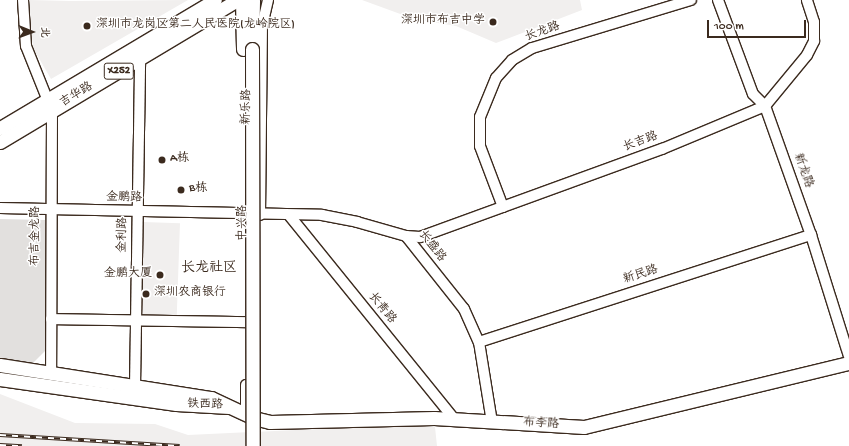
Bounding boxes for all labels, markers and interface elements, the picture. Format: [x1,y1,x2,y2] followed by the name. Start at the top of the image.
[12,12,52,52] north arrow
[709,12,808,38] scale bar
[401,15,485,29] place label: 深圳市布吉中学
[488,17,498,27] marker: 深圳市布吉中学
[96,19,295,33] place label: 深圳市龙岗区第二人民医院(龙岭院区)
[81,20,93,32] marker: 深圳市龙岗区第二人民医院(龙岭院区)
[524,20,562,46] street label: 长龙路
[714,20,744,34] text: 100 m
[38,27,50,38] text: 北
[103,62,135,80] road number: X252
[58,81,96,111] street label: 吉华路
[240,89,256,125] street label: 新乐路
[622,130,660,156] street label: 长吉路
[789,152,815,190] street label: 新龙路
[170,153,189,167] place label: A栋
[157,155,167,165] marker: A栋
[189,183,207,197] place label: B栋
[176,185,186,195] marker: B栋
[106,191,142,207] street label: 金鹏路
[237,205,251,241] street label: 中兴路
[30,206,44,266] street label: 布吉金龙路
[116,217,132,253] street label: 金利路
[414,228,448,266] street label: 长盛路
[181,261,237,277] district label: 长龙社区
[622,264,660,288] street label: 新民路
[104,268,152,282] place label: 金鹏大厦
[155,270,165,280] marker: 金鹏大厦
[154,287,226,301] place label: 深圳农商银行
[141,289,151,299] marker: 深圳农商银行
[364,290,398,328] street label: 长青路
[187,398,223,414] street label: 铁西路
[523,417,559,433] street label: 布李路

